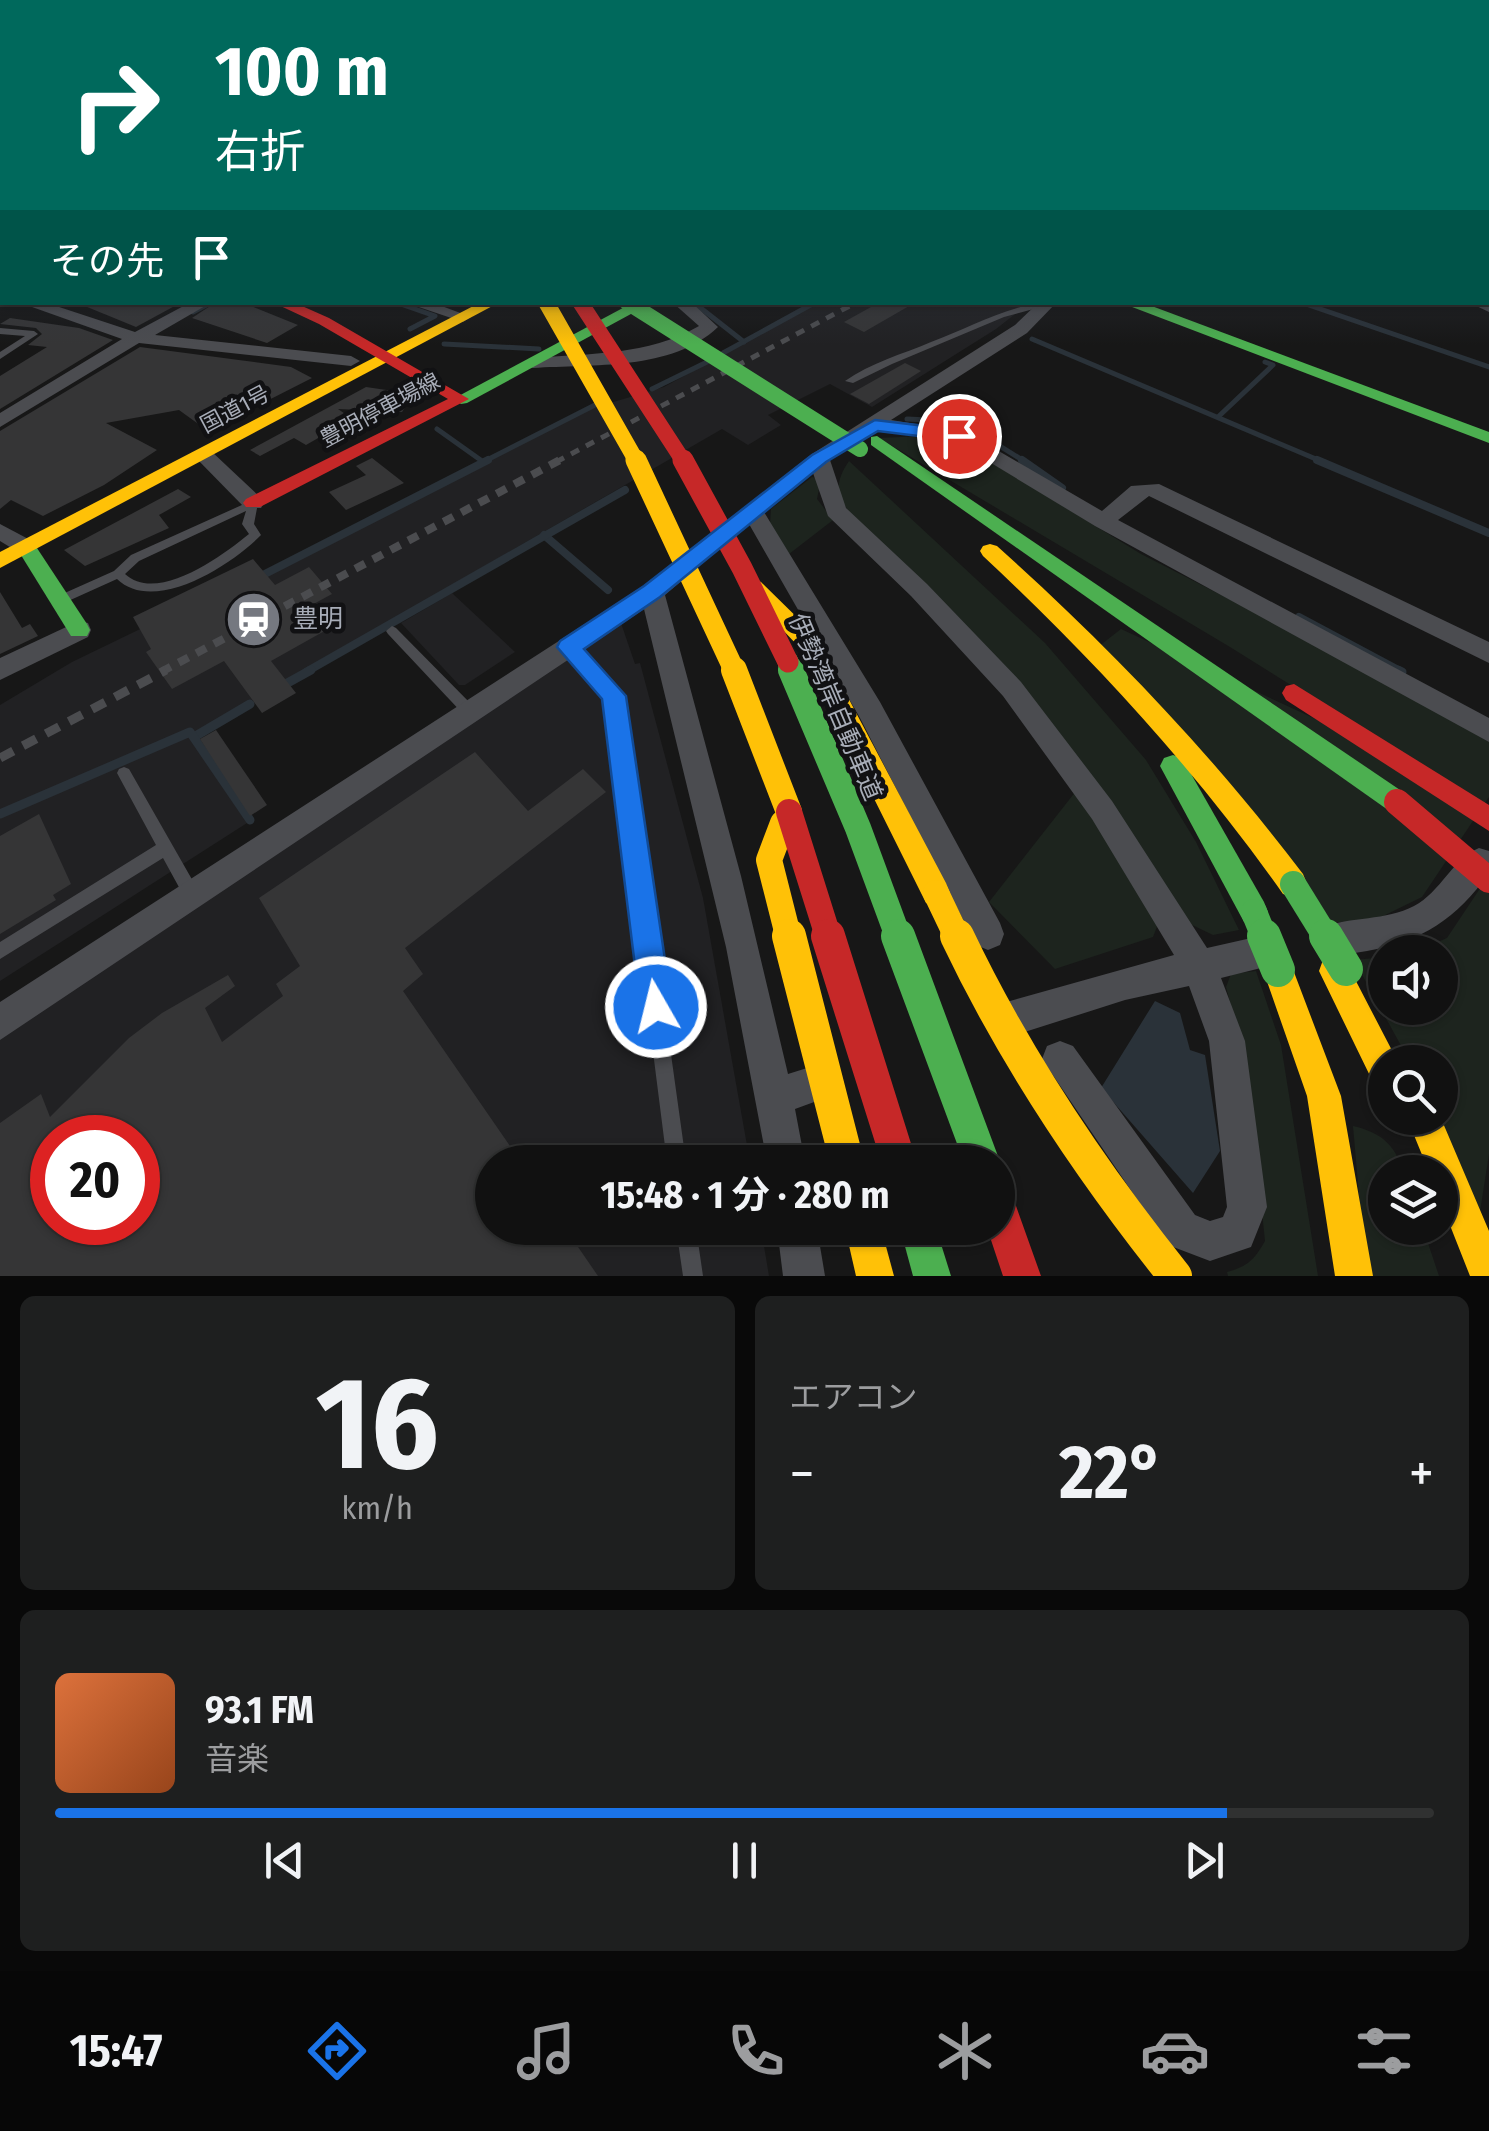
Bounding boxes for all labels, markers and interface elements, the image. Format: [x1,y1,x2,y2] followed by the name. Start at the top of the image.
[215,30,389,114] text: 100 m
[50,40,180,170] icon: right
[215,125,305,179] text: 右折
[184,230,239,285] icon: arrive
[50,238,164,284] text: その先
[315,367,445,453] street label: 豊明停車場線
[196,380,274,438] street label: 国道1号
[917,394,1002,479] pin
[932,409,987,464] icon: arrive
[224,589,284,649] station icon: 豊明
[293,604,343,634] place label: 豊明
[782,609,888,805] street label: 伊勢湾岸自動車道
[1368,935,1458,1245] map controls
[1368,935,1458,1025] button: sound
[604,955,708,1059] position arrow
[1368,1045,1458,1135] button: search
[30,1115,160,1245] speed limit sign: 20
[1368,1155,1458,1245] button: layers
[600,1172,890,1218] text: 15:48 · 1 分 · 280 m
[316,1346,439,1502] text: 16
[790,1378,918,1416] text: エアコン
[1059,1428,1164,1518] text: 22°
[790,1441,814,1507] text: −
[1409,1441,1434,1507] text: +
[342,1489,413,1527] text: km/h
[205,1687,314,1733] text: 93.1 FM
[205,1740,269,1778] text: 音楽
[257,1833,312,1888] icon: previous
[717,1833,772,1888] icon: pause
[1177,1833,1232,1888] icon: next
[302,2016,372,2086] icon: directions
[511,2016,581,2086] icon: music
[721,2016,791,2086] icon: phone
[930,2016,1000,2086] icon: climate
[1140,2016,1210,2086] icon: car
[1349,2016,1419,2086] icon: filters
[70,2024,162,2078] text: 15:47

